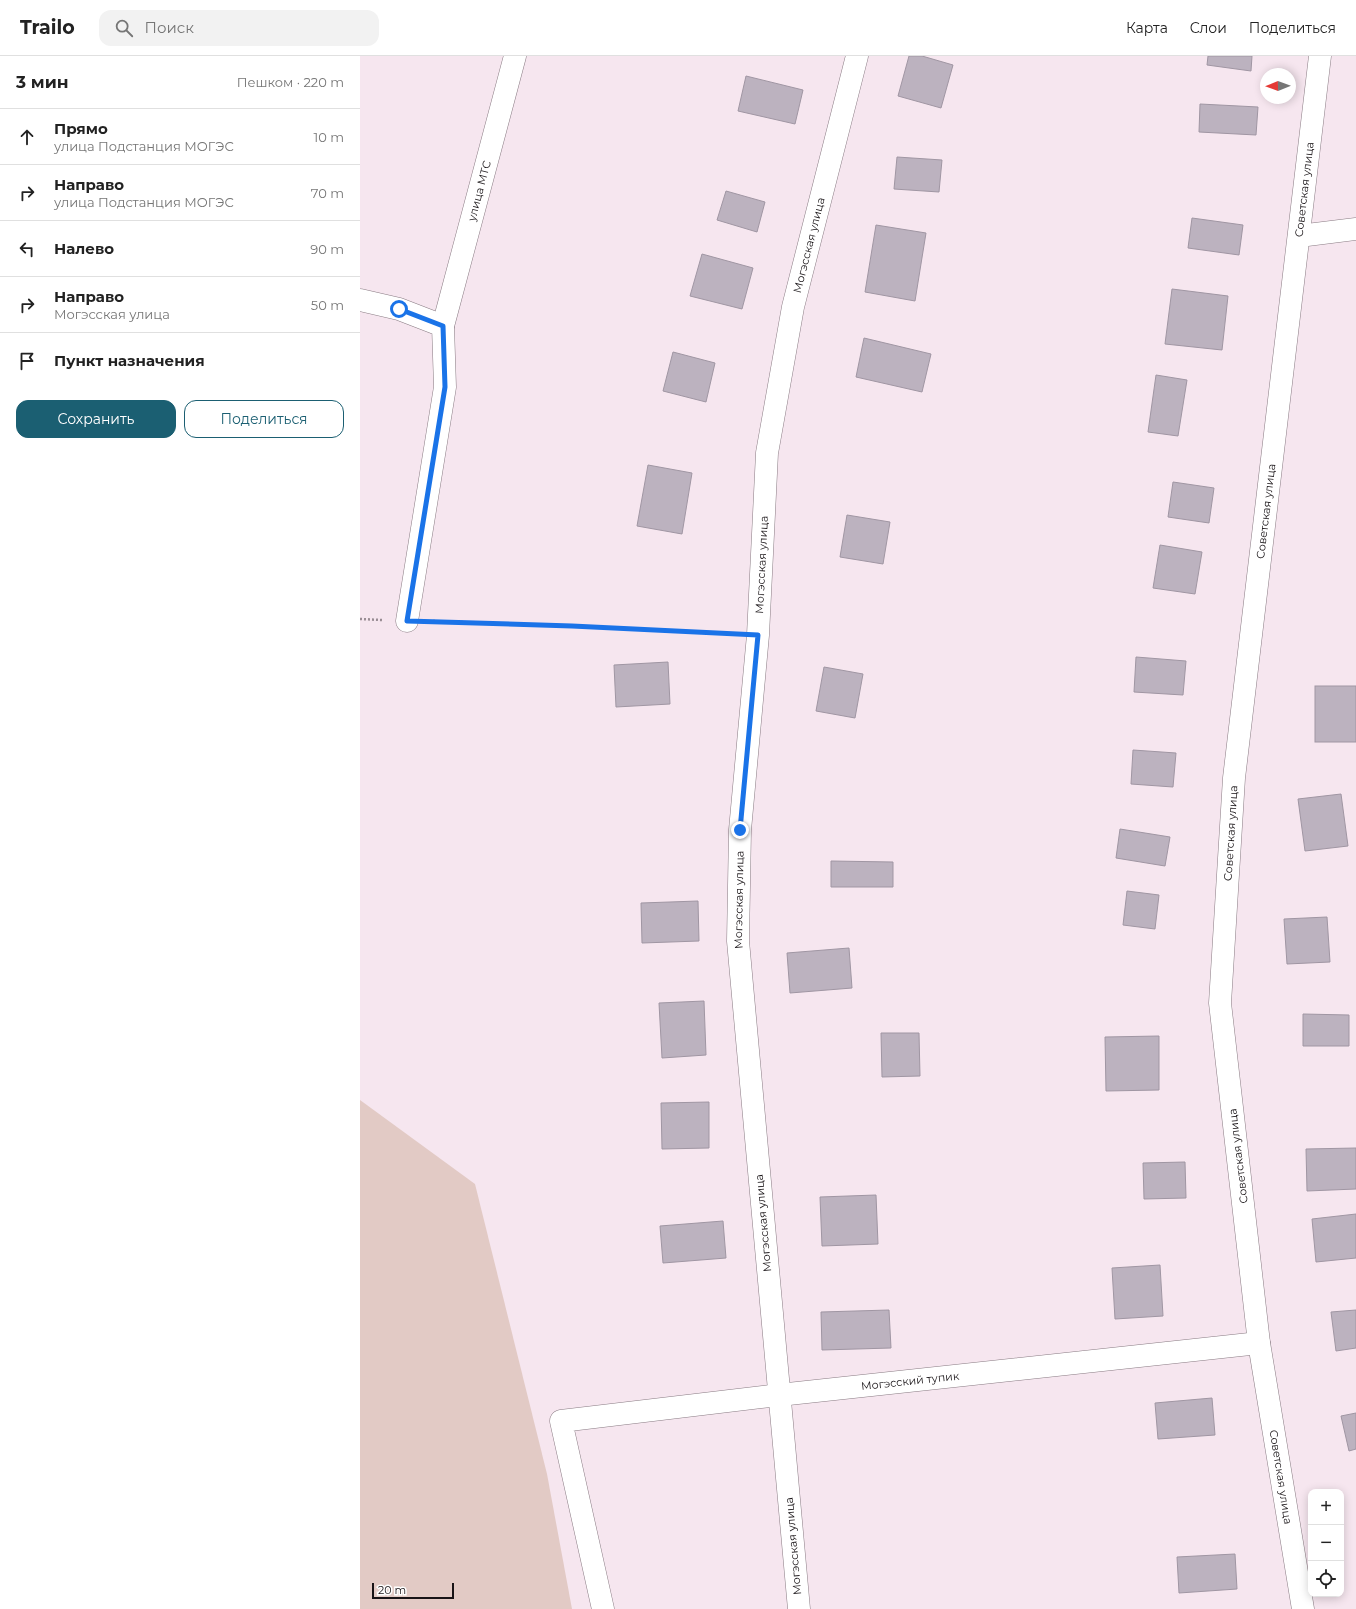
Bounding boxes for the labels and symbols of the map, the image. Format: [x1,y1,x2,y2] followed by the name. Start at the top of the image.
[1260,68,1296,104] north arrow
[1291,141,1317,238] street label: Советская улица
[464,159,494,224] street label: улица МТС
[790,196,828,294] street label: Могэсская улица
[390,300,408,318] route start
[1253,463,1278,560] street label: Советская улица
[752,515,771,614] street label: Могэсская улица
[1221,785,1241,881] street label: Советская улица
[731,821,749,839] route end
[731,851,747,949] street label: Могэсская улица
[1225,1108,1251,1204] street label: Советская улица
[752,1174,774,1272] street label: Могэсская улица
[860,1368,960,1393] street label: Могэсский тупик
[1267,1429,1295,1525] street label: Советская улица
[782,1497,804,1595] street label: Могэсская улица
[372,1581,454,1600] scale bar

